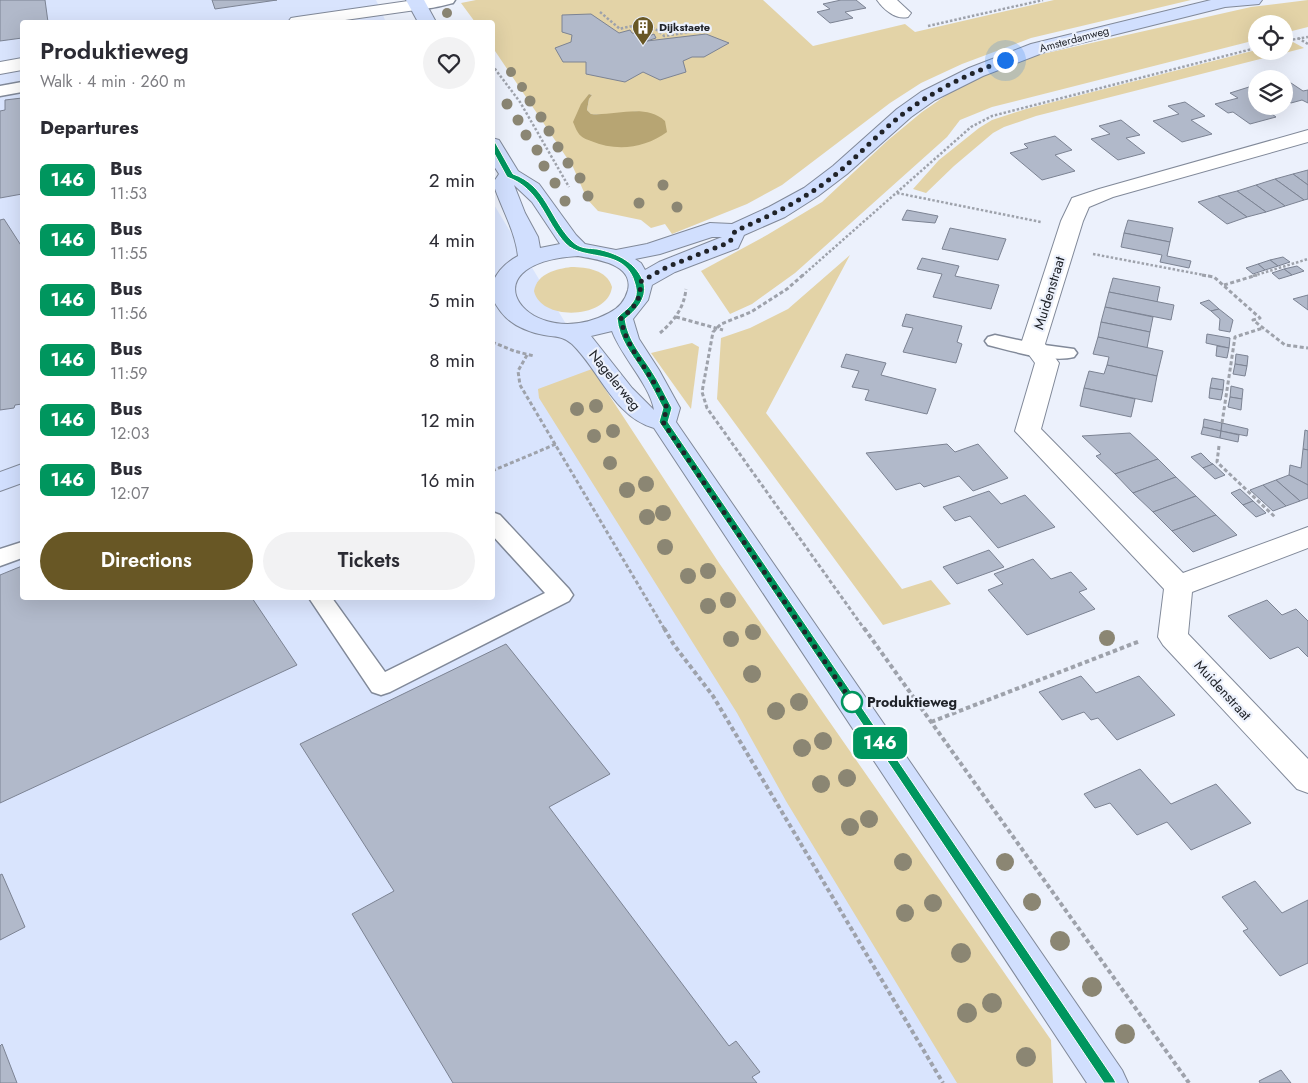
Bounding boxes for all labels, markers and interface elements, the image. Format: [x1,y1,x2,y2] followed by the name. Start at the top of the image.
[631,15,655,46] building icon: Dijkstaete
[1248,15,1293,115] map controls
[1248,15,1293,60] button: locate
[659,19,710,35] place label: Dijkstaete
[1037,22,1111,56] street label: Amsterdamweg
[40,33,189,68] text: Produktieweg
[423,37,475,89] button: heart
[993,48,1018,73] your location
[40,70,186,93] text: Walk · 4 min · 260 m
[1248,70,1293,115] button: layers
[40,114,139,141] text: Departures
[110,155,142,182] text: Bus
[51,167,84,193] text: 146
[429,167,475,194] text: 2 min
[110,182,147,205] text: 11:53
[110,215,142,242] text: Bus
[51,227,84,253] text: 146
[428,227,475,254] text: 4 min
[110,242,147,265] text: 11:55
[1028,253,1070,332] street label: Muidenstraat
[110,275,142,302] text: Bus
[51,287,84,313] text: 146
[429,287,475,314] text: 5 min
[110,302,147,325] text: 11:56
[110,335,142,362] text: Bus
[584,345,646,415] street label: Nagelerweg
[51,347,84,373] text: 146
[429,347,475,374] text: 8 min
[110,362,147,385] text: 11:59
[110,395,142,422] text: Bus
[51,407,84,433] text: 146
[420,407,475,434] text: 12 min
[110,422,149,445] text: 12:03
[110,455,142,482] text: Bus
[51,467,84,493] text: 146
[420,467,475,494] text: 16 min
[110,482,149,505] text: 12:07
[40,532,253,590] button: Directions
[263,532,475,590] button: Tickets
[1190,656,1256,725] street label: Muidenstraat
[841,691,863,713] marker: Produktieweg
[867,692,957,712] place label: Produktieweg
[851,727,909,759] line badge: 146
[863,730,897,756] text: 146

